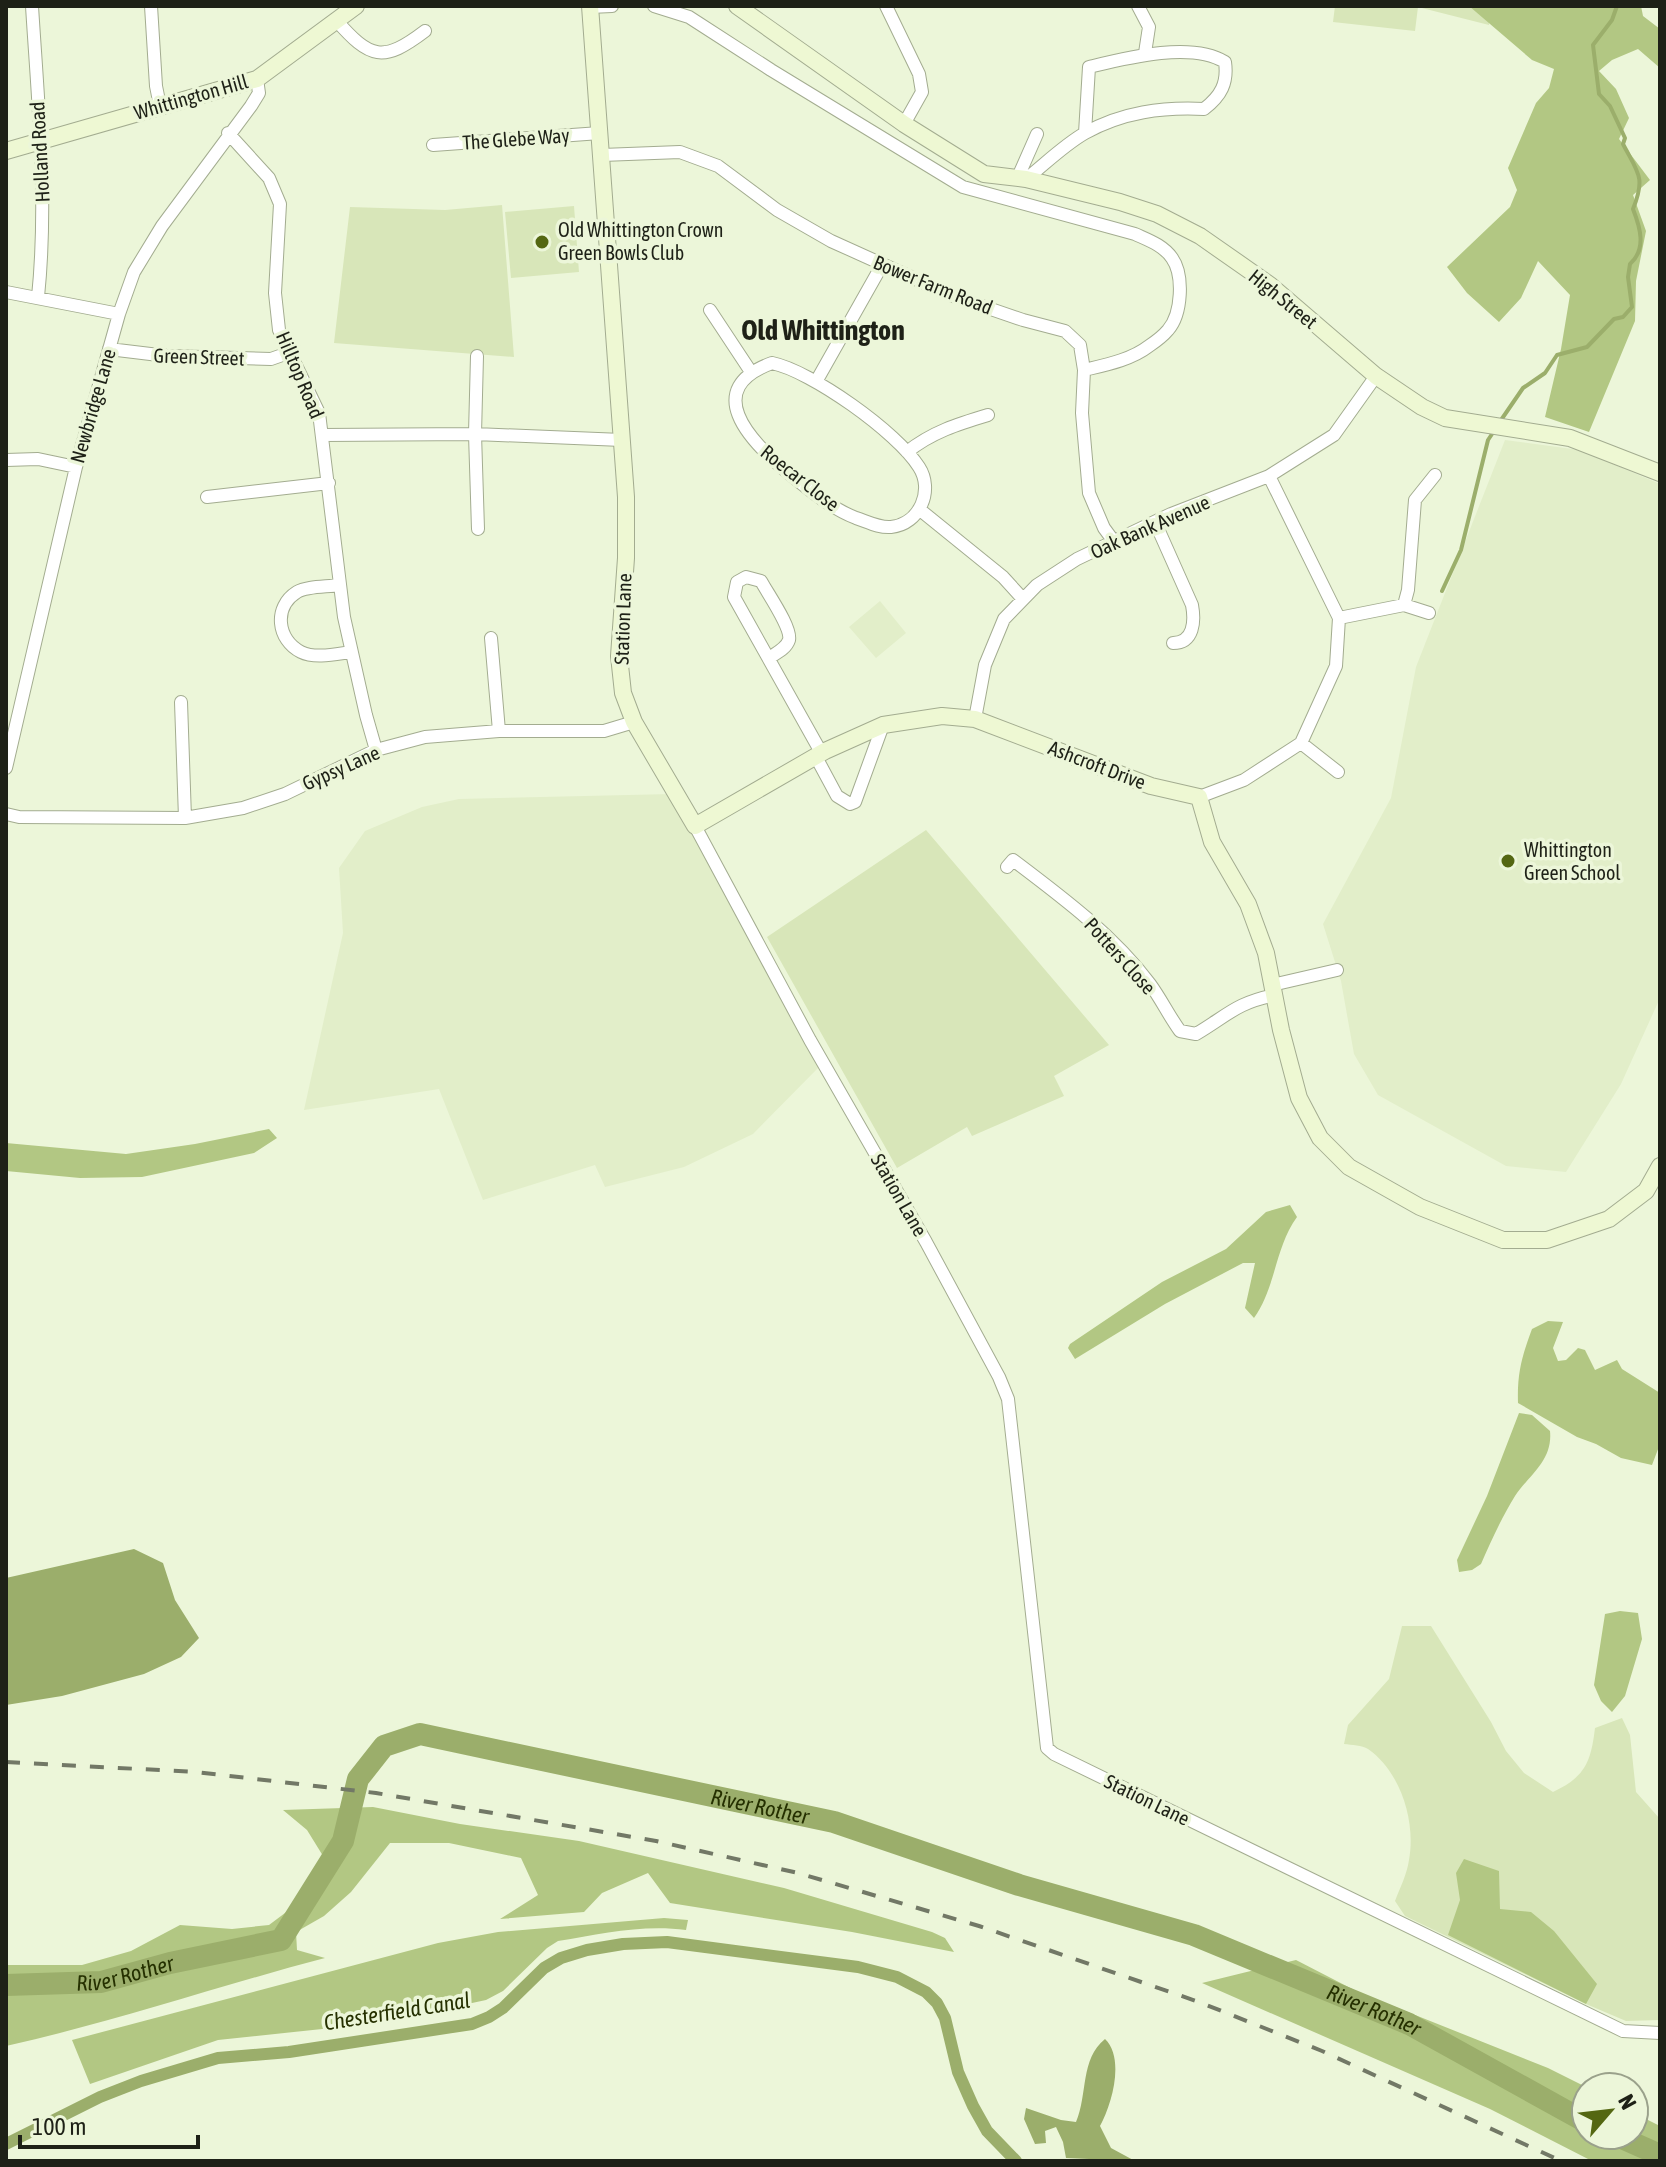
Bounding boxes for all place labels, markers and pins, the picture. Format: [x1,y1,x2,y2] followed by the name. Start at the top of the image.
[558,218,723,264] place label: Old Whittington Crown Green Bowls Club
[533,233,551,251] marker: Old Whittington Crown Green Bowls Club
[1524,838,1621,884] place label: Whittington Green School
[1499,852,1517,870] marker: Whittington Green School

